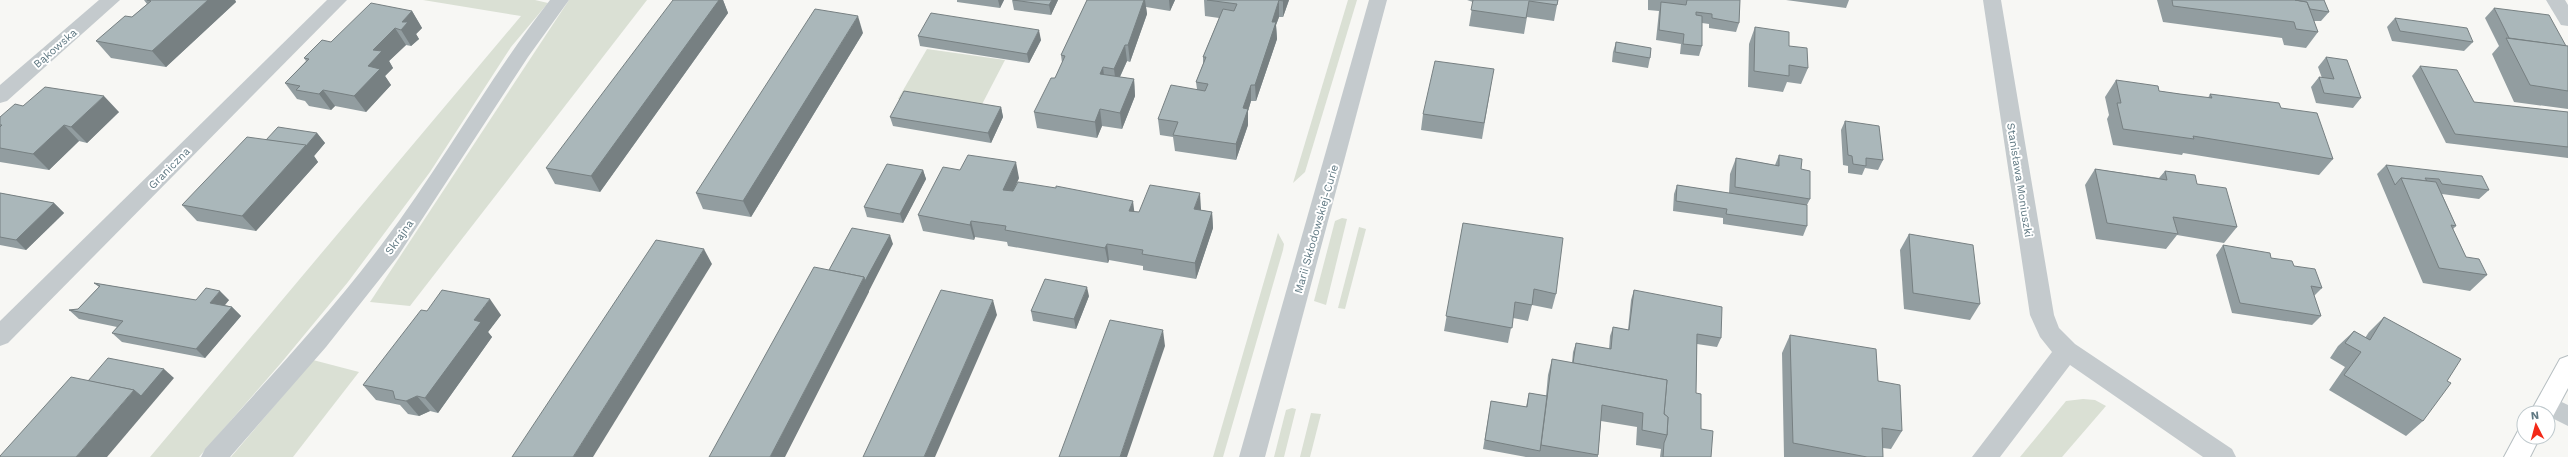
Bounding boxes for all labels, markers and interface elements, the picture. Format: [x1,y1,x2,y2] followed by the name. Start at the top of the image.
[31,26,80,71] street label: Bąkowska
[2004,122,2035,238] street label: Stanisława Moniuszki
[146,145,193,192] street label: Graniczna
[1292,163,1341,295] street label: Marii Skłodowskiej-Curie
[382,217,416,257] street label: Skrajna
[2516,405,2556,445] north arrow
[2530,409,2540,422] text: N

